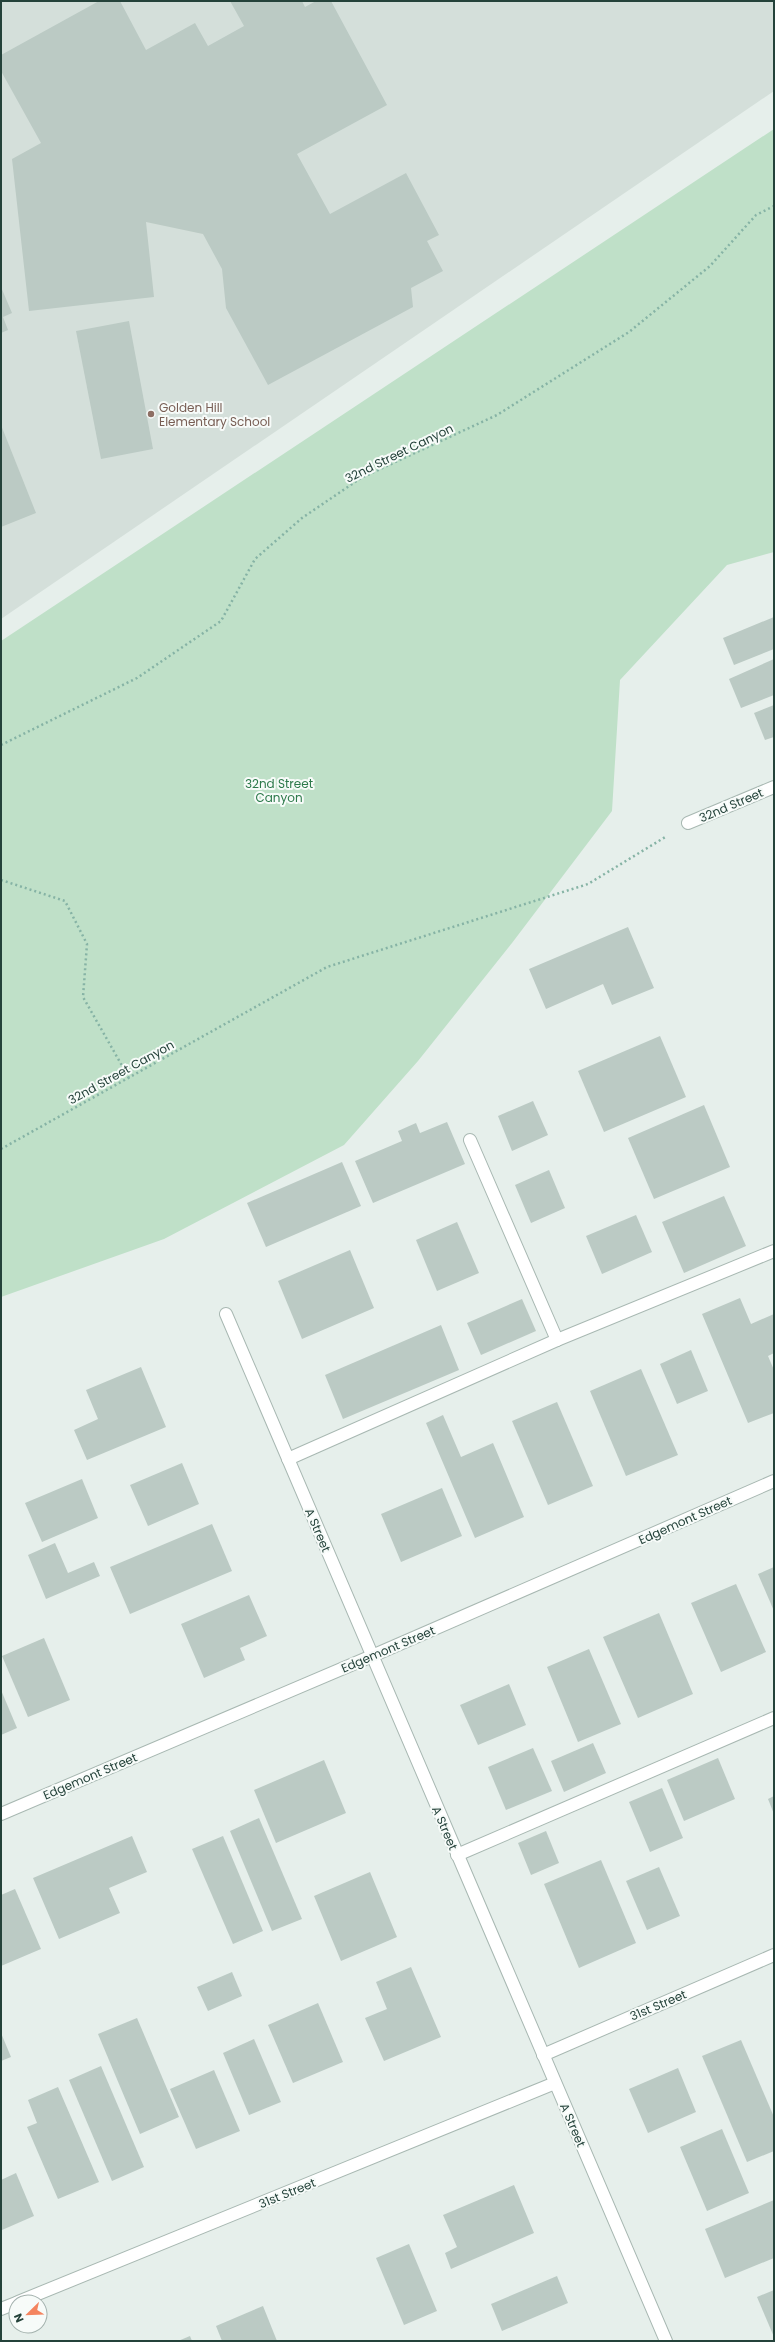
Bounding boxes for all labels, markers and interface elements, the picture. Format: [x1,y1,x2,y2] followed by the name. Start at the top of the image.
[159,399,270,430] place label: Golden Hill Elementary School
[146,409,156,419] marker: Golden Hill Elementary School
[342,419,456,487] street label: 32nd Street Canyon
[245,775,313,806] park label: 32nd Street Canyon
[696,784,766,826] street label: 32nd Street
[65,1036,177,1108] street label: 32nd Street Canyon
[636,1492,734,1548] street label: Edgemont Street
[301,1505,335,1555] street label: A Street
[339,1622,437,1676] street label: Edgemont Street
[41,1749,139,1803] street label: Edgemont Street
[428,1803,462,1853] street label: A Street
[627,1985,689,2025] street label: 31st Street
[556,2100,590,2150] street label: A Street
[256,2174,318,2212] street label: 31st Street
[8,2294,48,2334] north arrow
[10,2311,28,2325] text: N

